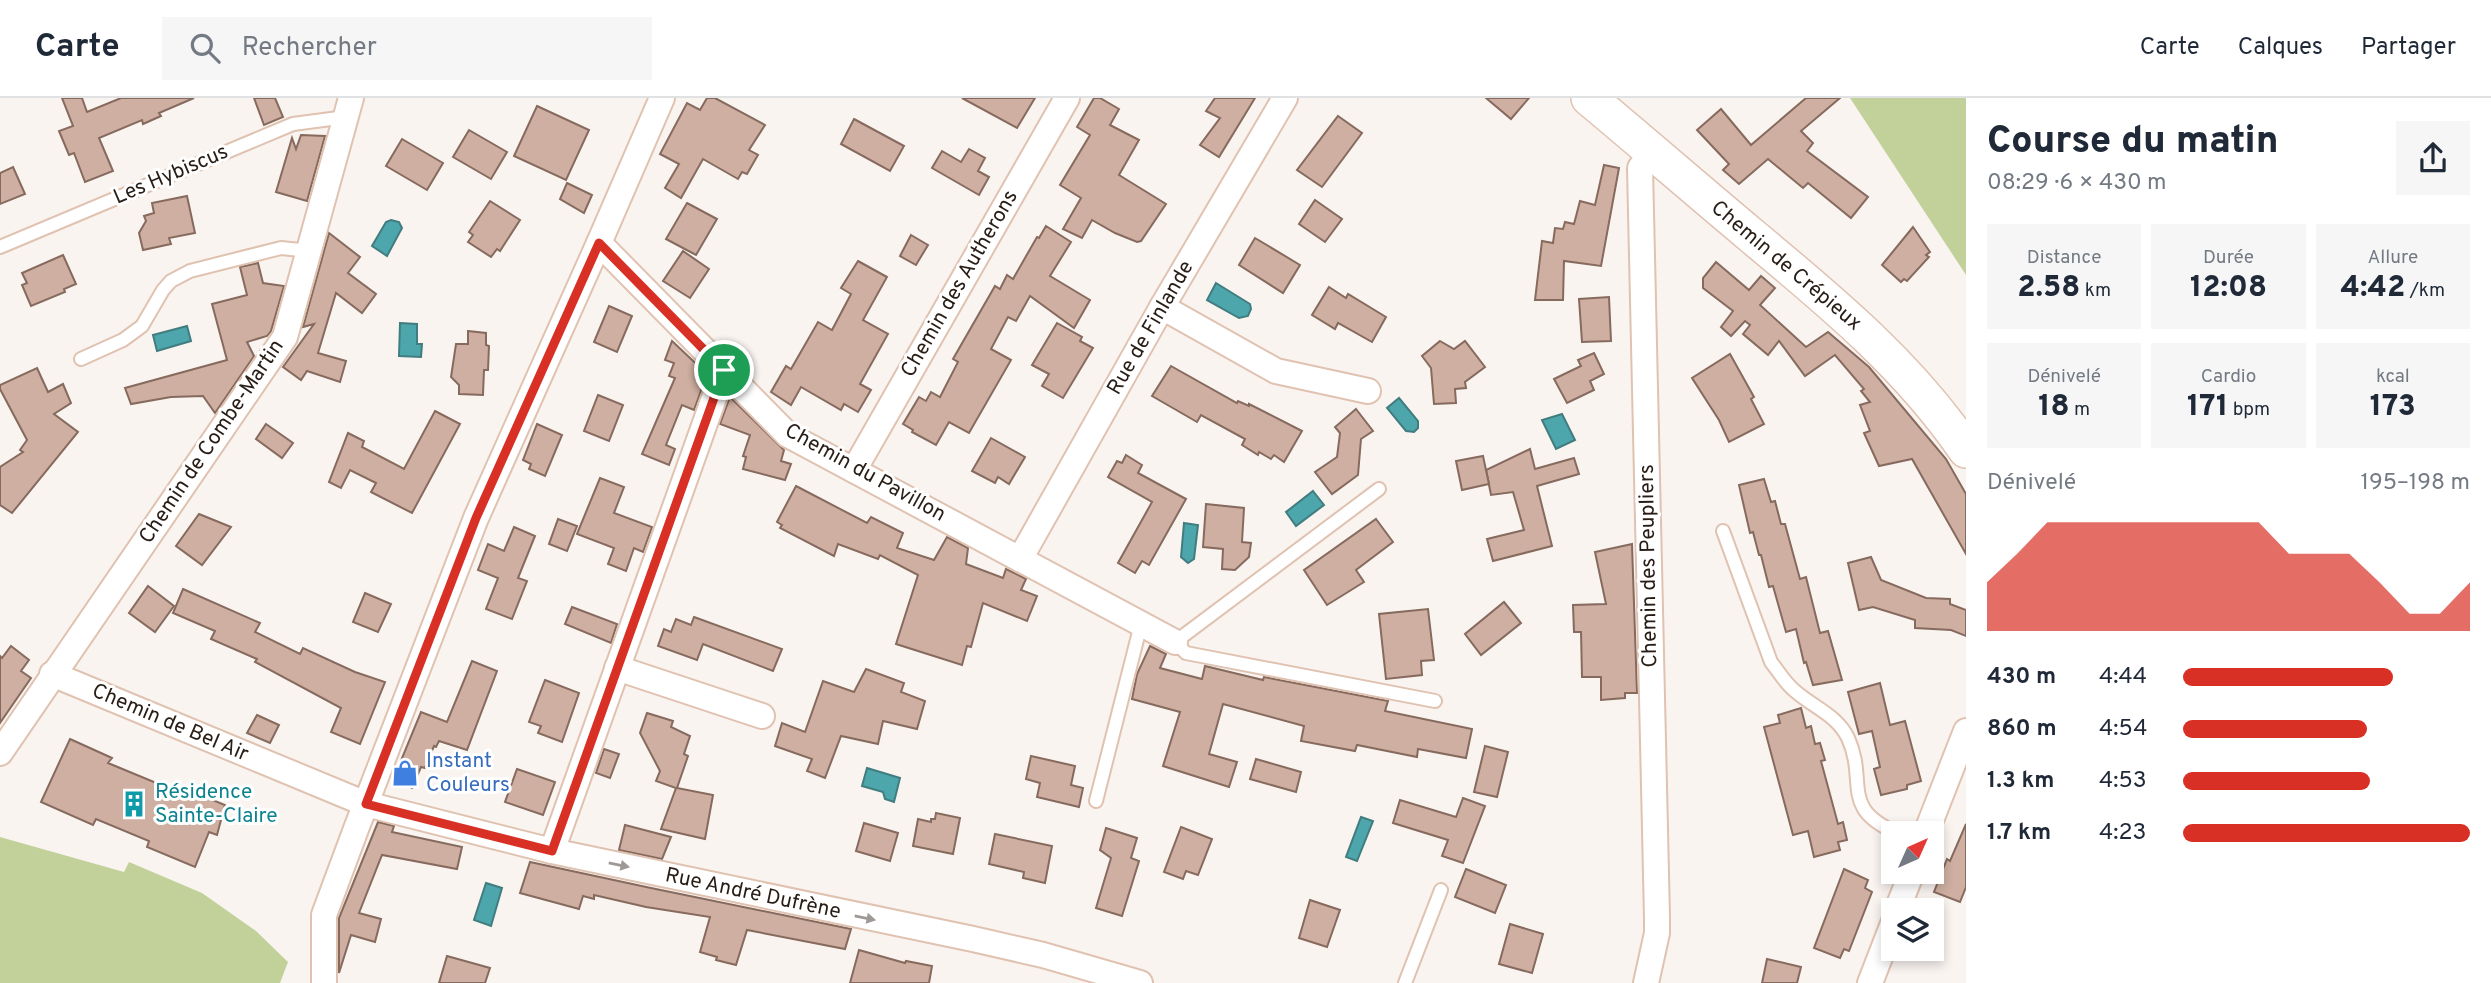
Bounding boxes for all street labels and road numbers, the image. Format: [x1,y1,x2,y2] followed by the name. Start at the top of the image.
[109,139,233,211] street label: Les Hybiscus
[895,185,1025,383] street label: Chemin des Autherons
[1705,195,1867,337] street label: Chemin de Crépieux
[1102,256,1200,400] street label: Rue de Finlande
[133,335,291,549] street label: Chemin de Combe-Martin
[780,418,950,528] street label: Chemin du Pavillon
[1634,464,1664,668] street label: Chemin des Peupliers
[88,678,252,768] street label: Chemin de Bel Air
[663,862,843,926] street label: Rue André Dufrène

